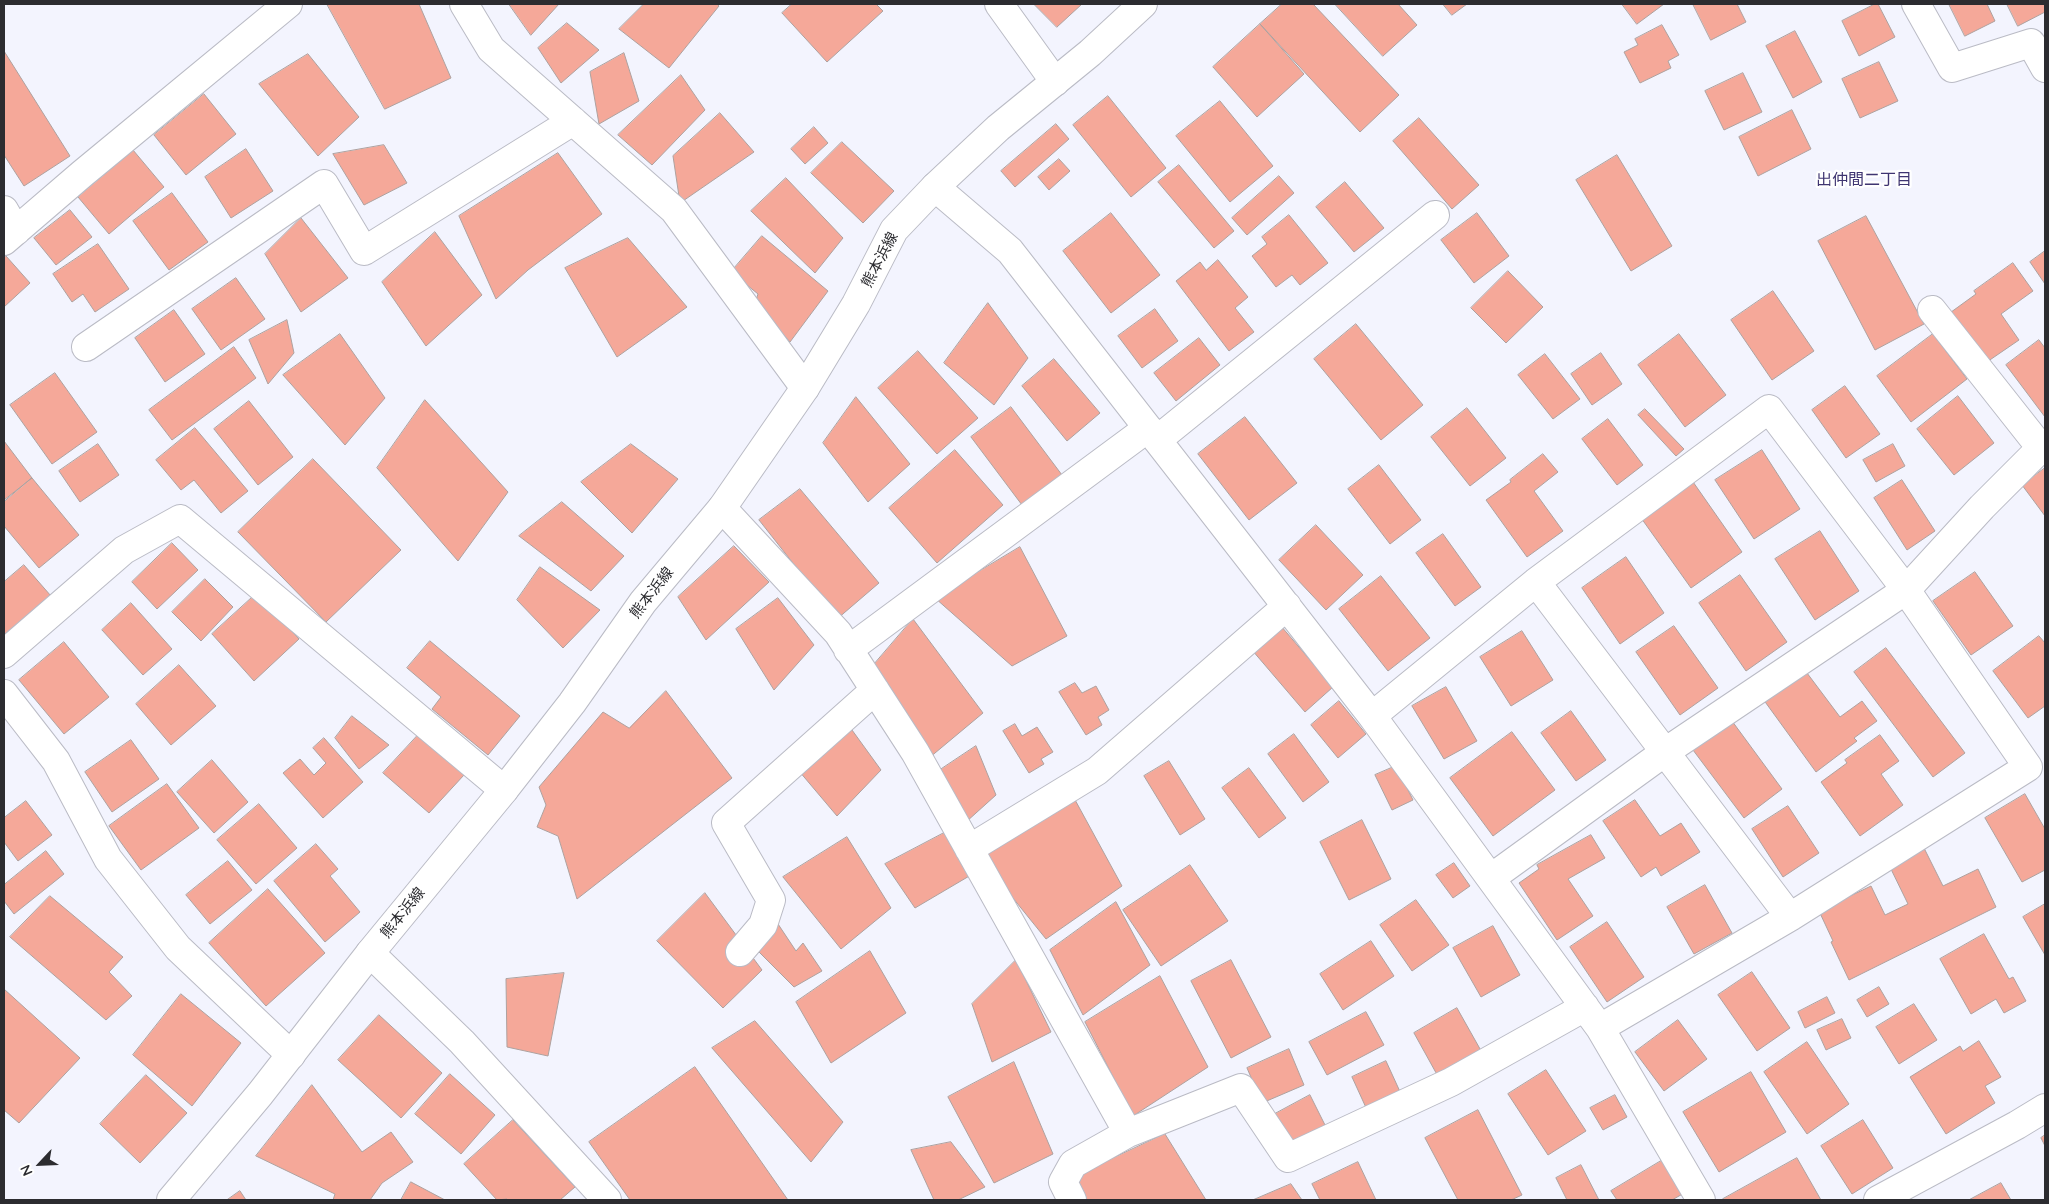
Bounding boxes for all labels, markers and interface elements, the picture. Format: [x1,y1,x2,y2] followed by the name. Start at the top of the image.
[1816,170,1912,190] district label: 出仲間二丁目
[858,229,902,291] street label: 熊本浜線
[626,564,678,622] street label: 熊本浜線
[377,884,429,942] street label: 熊本浜線
[15,1139,65,1189] north arrow
[16,1162,37,1179] text: N

